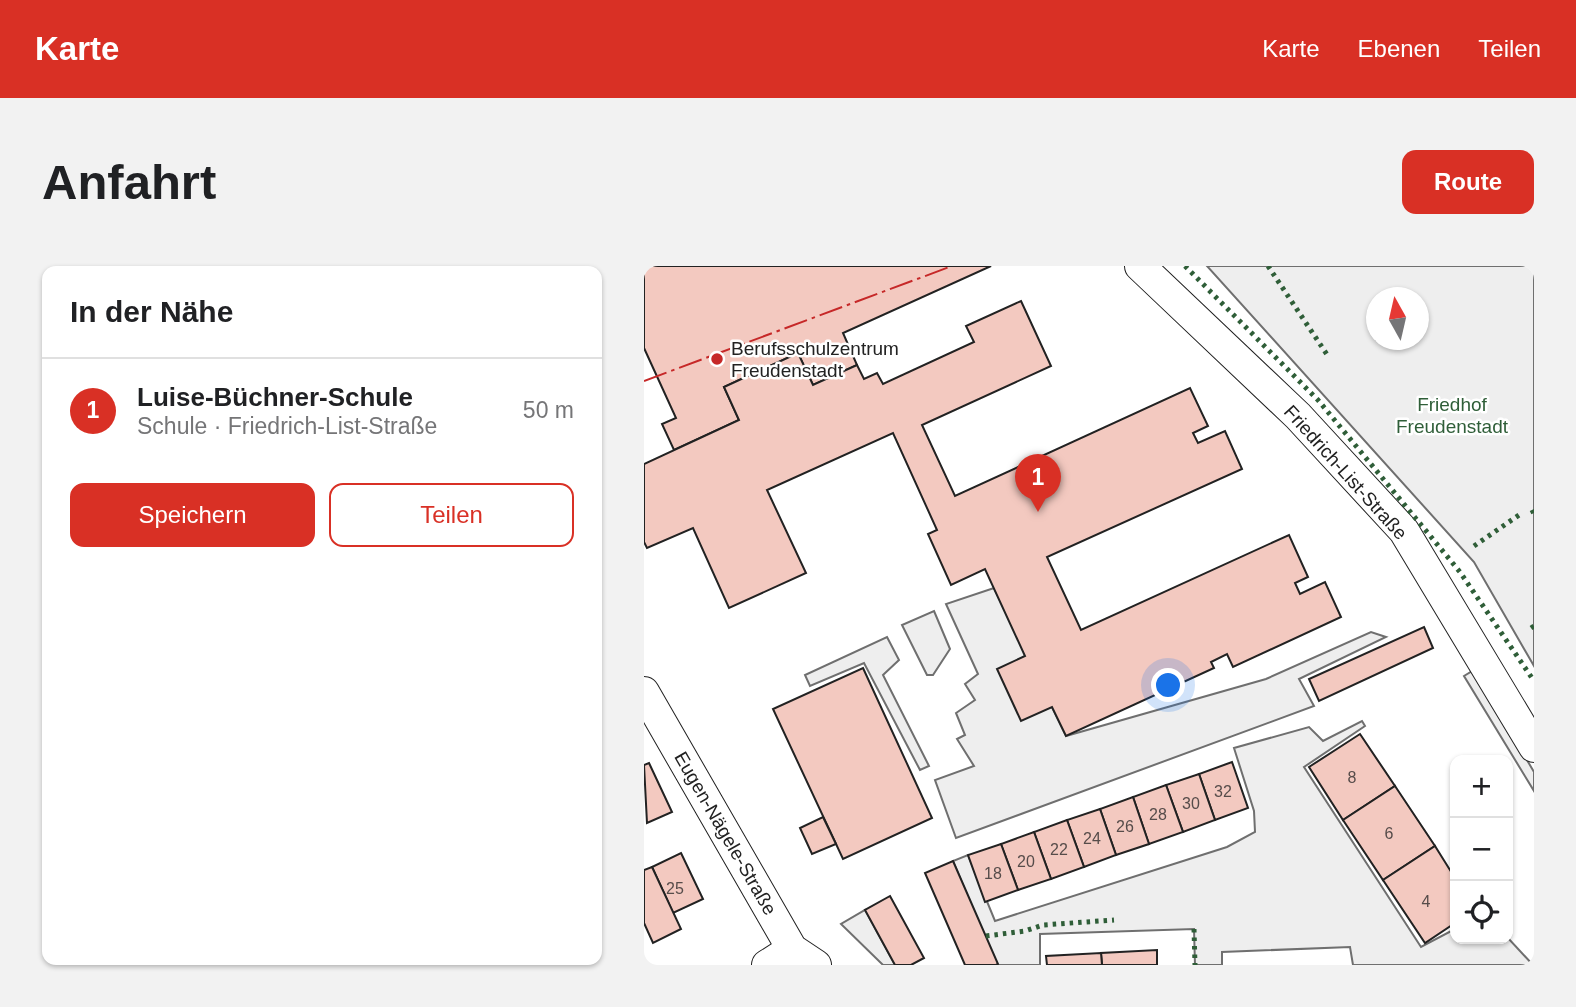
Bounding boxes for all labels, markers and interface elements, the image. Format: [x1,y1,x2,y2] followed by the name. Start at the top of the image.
[35,30,119,67] text: Karte
[1262,35,1320,62] text: Karte
[1358,35,1440,62] text: Ebenen
[1478,35,1541,62] text: Teilen
[1402,150,1534,214] button: Route
[42,155,216,209] text: Anfahrt
[1366,287,1429,350] north arrow
[70,295,233,328] text: In der Nähe
[731,338,899,381] place label: Berufsschulzentrum Freudenstadt
[709,351,725,367] marker: Berufsschulzentrum Freudenstadt
[137,382,413,412] text: Luise-Büchner-Schule
[1396,394,1509,437] park label: Friedhof Freudenstadt
[87,397,99,423] text: 1
[523,397,574,423] text: 50 m
[1280,401,1411,544] street label: Friedrich-List-Straße
[137,413,437,439] text: Schule · Friedrich-List-Straße
[1015,454,1061,512] pin: 1
[70,483,315,547] button: Speichern
[329,483,574,547] button: Teilen
[1151,668,1185,702] your location
[670,748,781,919] street label: Eugen-Nägele-Straße
[1450,755,1513,944] map controls
[1450,755,1513,818] button: +
[1348,769,1357,786] house number: 8
[1214,783,1232,800] house number: 32
[1182,795,1200,812] house number: 30
[1149,806,1167,823] house number: 28
[1116,818,1134,835] house number: 26
[1450,818,1513,881] button: −
[1385,825,1394,842] house number: 6
[1083,830,1101,847] house number: 24
[1050,841,1068,858] house number: 22
[1017,853,1035,870] house number: 20
[984,865,1002,882] house number: 18
[666,880,684,897] house number: 25
[1450,881,1513,944] button: locate
[1422,893,1431,910] house number: 4

